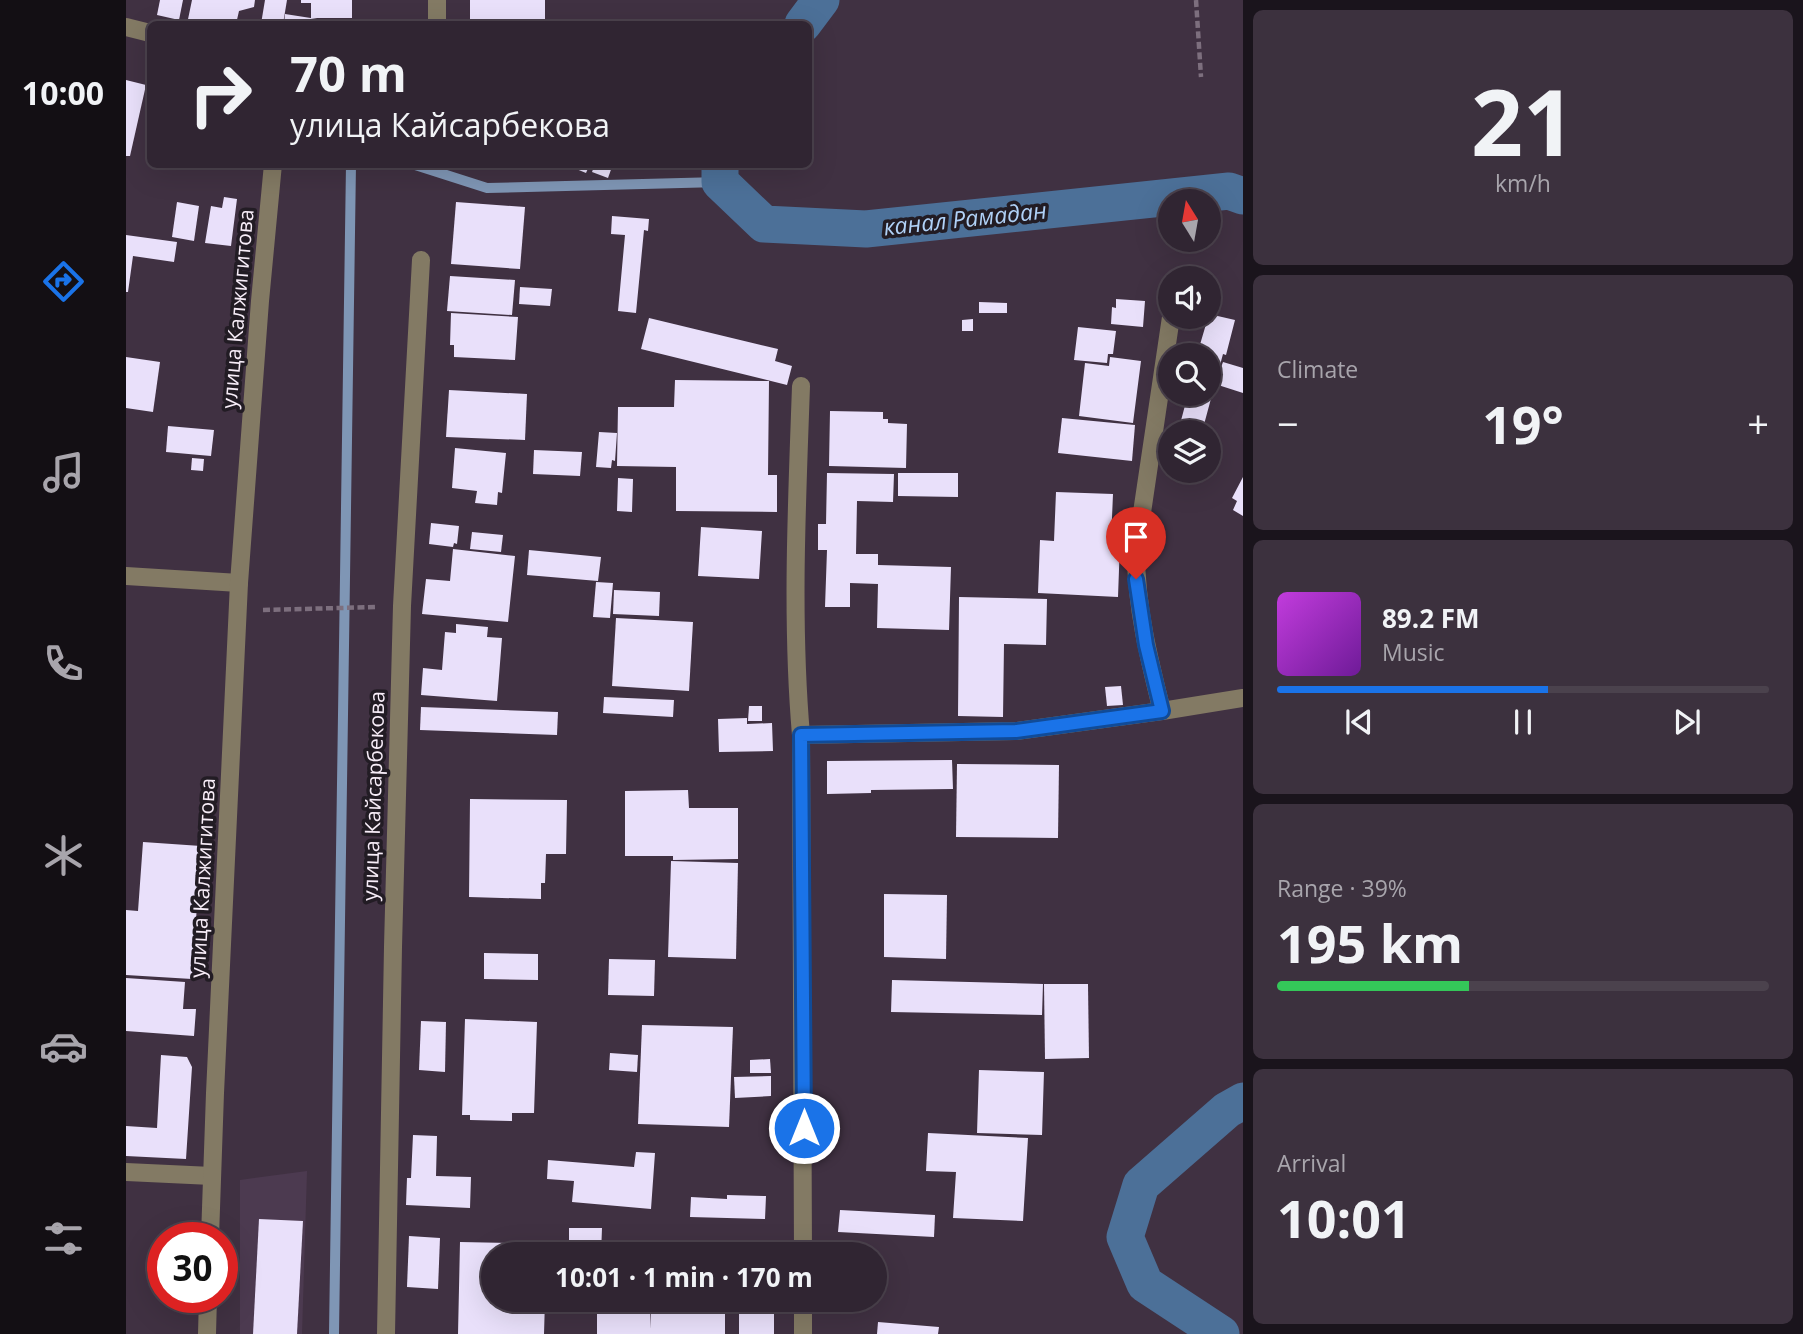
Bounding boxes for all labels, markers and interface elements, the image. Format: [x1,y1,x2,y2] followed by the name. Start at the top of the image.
[290,40,407,106] text: 70 m
[175,49,266,140] icon: right
[1471,59,1575,183] text: 21
[22,71,104,114] text: 10:00
[290,103,610,146] text: улица Кайсарбекова
[1495,167,1551,199] text: km/h
[1158,189,1222,252] north arrow
[1158,189,1221,483] map controls
[882,194,1048,242] water label: канал Рамадан
[214,208,260,410] street label: улица Калжигитова
[39,257,88,306] icon: directions
[1158,266,1221,329] button: sound
[1158,343,1221,406] button: search
[1277,353,1358,385] text: Climate
[1482,388,1564,459] text: 19°
[1277,397,1299,449] text: −
[1747,397,1769,449] text: +
[1158,420,1221,483] button: layers
[39,448,88,497] icon: music
[1106,507,1166,579] pin
[1117,518,1155,556] icon: arrive
[1382,600,1480,636] text: 89.2 FM
[1382,636,1445,668] text: Music
[39,639,88,688] icon: phone
[355,691,391,901] street label: улица Кайсарбекова
[1340,703,1378,741] icon: previous
[1504,703,1542,741] icon: pause
[1668,703,1706,741] icon: next
[183,777,221,979] street label: улица Калжигитова
[39,831,88,880] icon: climate
[1277,872,1407,904] text: Range · 39%
[1277,907,1463,978] text: 195 km
[39,1022,88,1071] icon: car
[767,1091,841,1165] position arrow
[1277,1147,1346,1179] text: Arrival
[1277,1182,1411,1253] text: 10:01
[39,1214,88,1263] icon: filters
[147,1222,238,1313] speed limit sign: 30
[555,1259,813,1295] text: 10:01 · 1 min · 170 m

